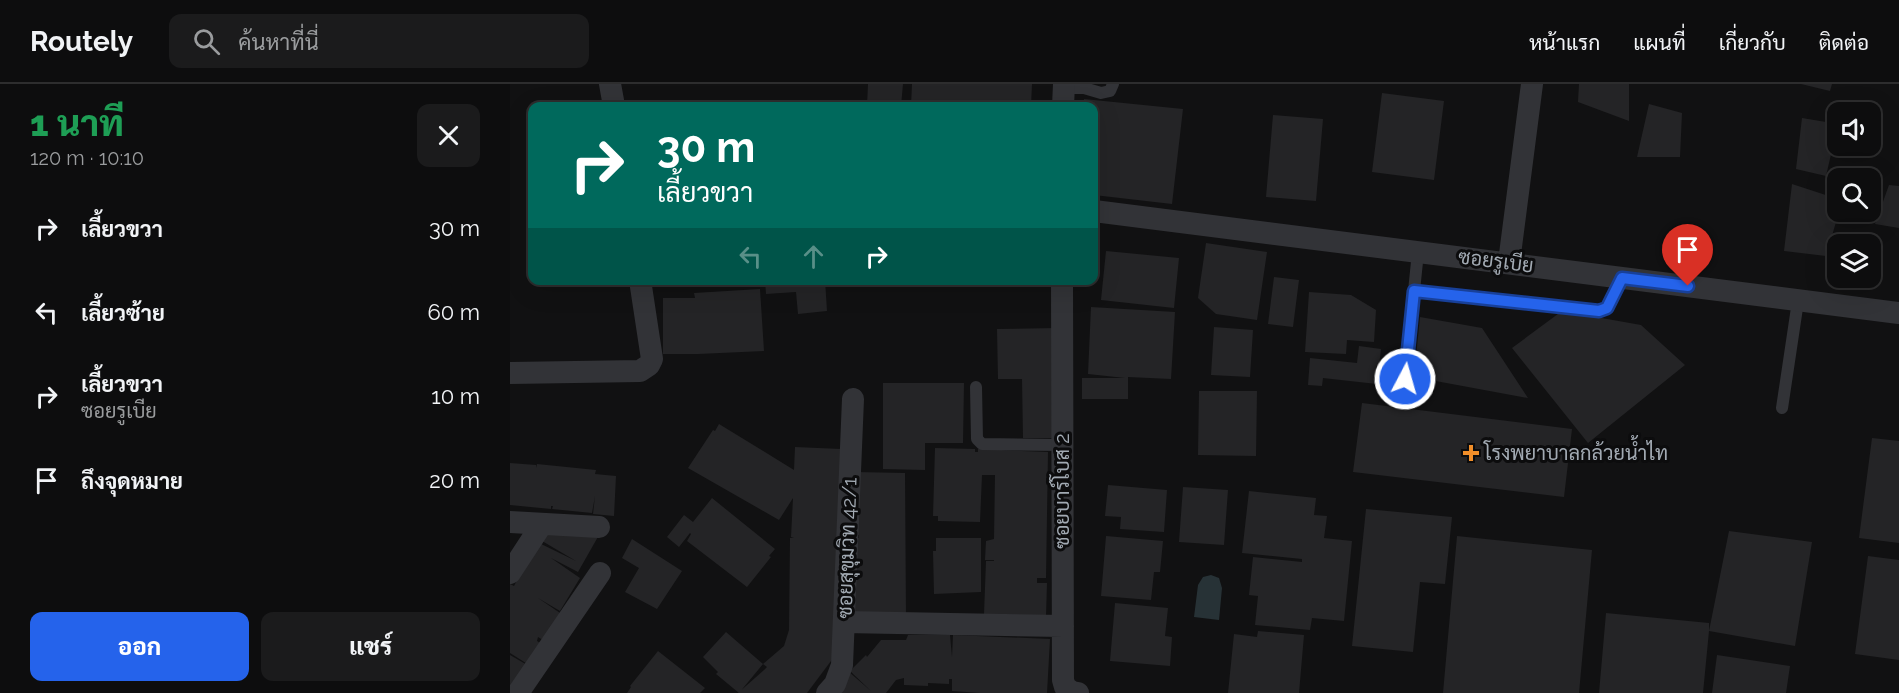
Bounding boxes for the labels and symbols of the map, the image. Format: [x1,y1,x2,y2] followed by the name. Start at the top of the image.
[1662,224,1713,286] pin
[1457,243,1535,281] street label: ซอยรูเบีย
[1373,347,1437,411] position arrow
[1048,433,1074,549] street label: ซอยบาร์โบส 2
[1483,435,1668,465] place label: โรงพยาบาลกล้วยน้ำไท
[1462,444,1480,462] marker: โรงพยาบาลกล้วยน้ำไท
[833,477,863,619] street label: ซอยสุขุมวิท 42/1

